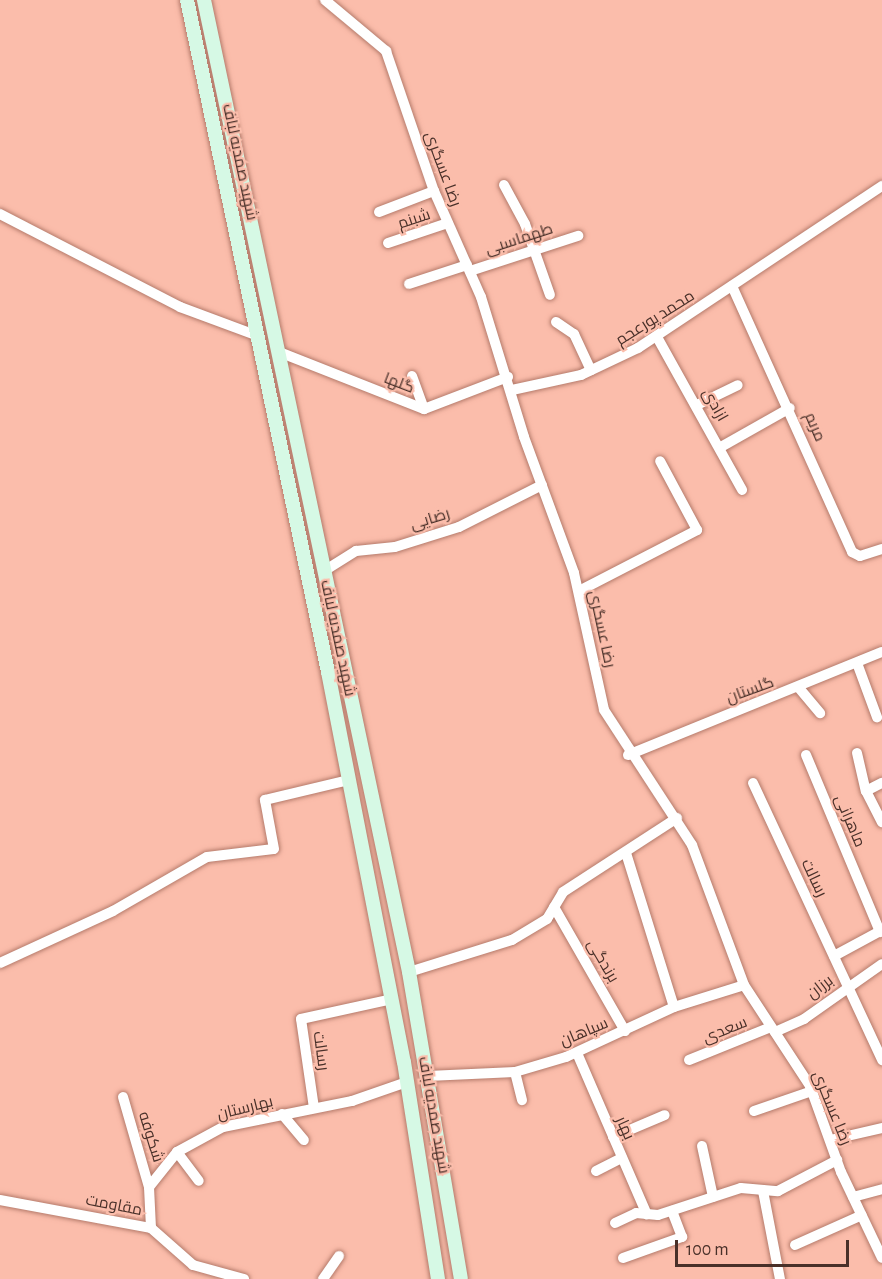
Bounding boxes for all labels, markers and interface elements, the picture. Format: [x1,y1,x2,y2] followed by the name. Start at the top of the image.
[218,102,262,222] street label: شهید صمدیه لباف
[421,129,465,209] street label: رضا عسگری
[395,205,433,233] street label: شبنم
[483,219,555,259] street label: طهماسبی
[612,286,698,350] street label: محمد پورعجم
[381,368,417,398] street label: گلها
[698,385,732,425] street label: ازادی
[800,409,830,445] street label: مریم
[408,504,452,534] street label: رضایی
[316,578,360,698] street label: شهید صمدیه لباف
[584,589,620,669] street label: رضا عسگری
[723,673,777,707] street label: گلستان
[830,792,870,850] street label: ماهرانی
[797,856,831,900] street label: رسالت
[583,936,623,986] street label: برندگی
[803,971,837,1003] street label: برزان
[700,1012,750,1048] street label: سعدی
[557,1013,611,1051] street label: سپاهان
[309,1030,333,1072] street label: رسالت
[414,1055,454,1175] street label: شهید صمدیه لباف
[808,1068,856,1148] street label: رضا عسگری
[215,1092,275,1124] street label: بهارستان
[134,1109,168,1165] street label: شکوفه
[611,1113,639,1143] street label: بهار
[84,1190,144,1220] street label: مقاومت
[678,1228,852,1266] scale bar
[686,1241,729,1259] text: 100 m

